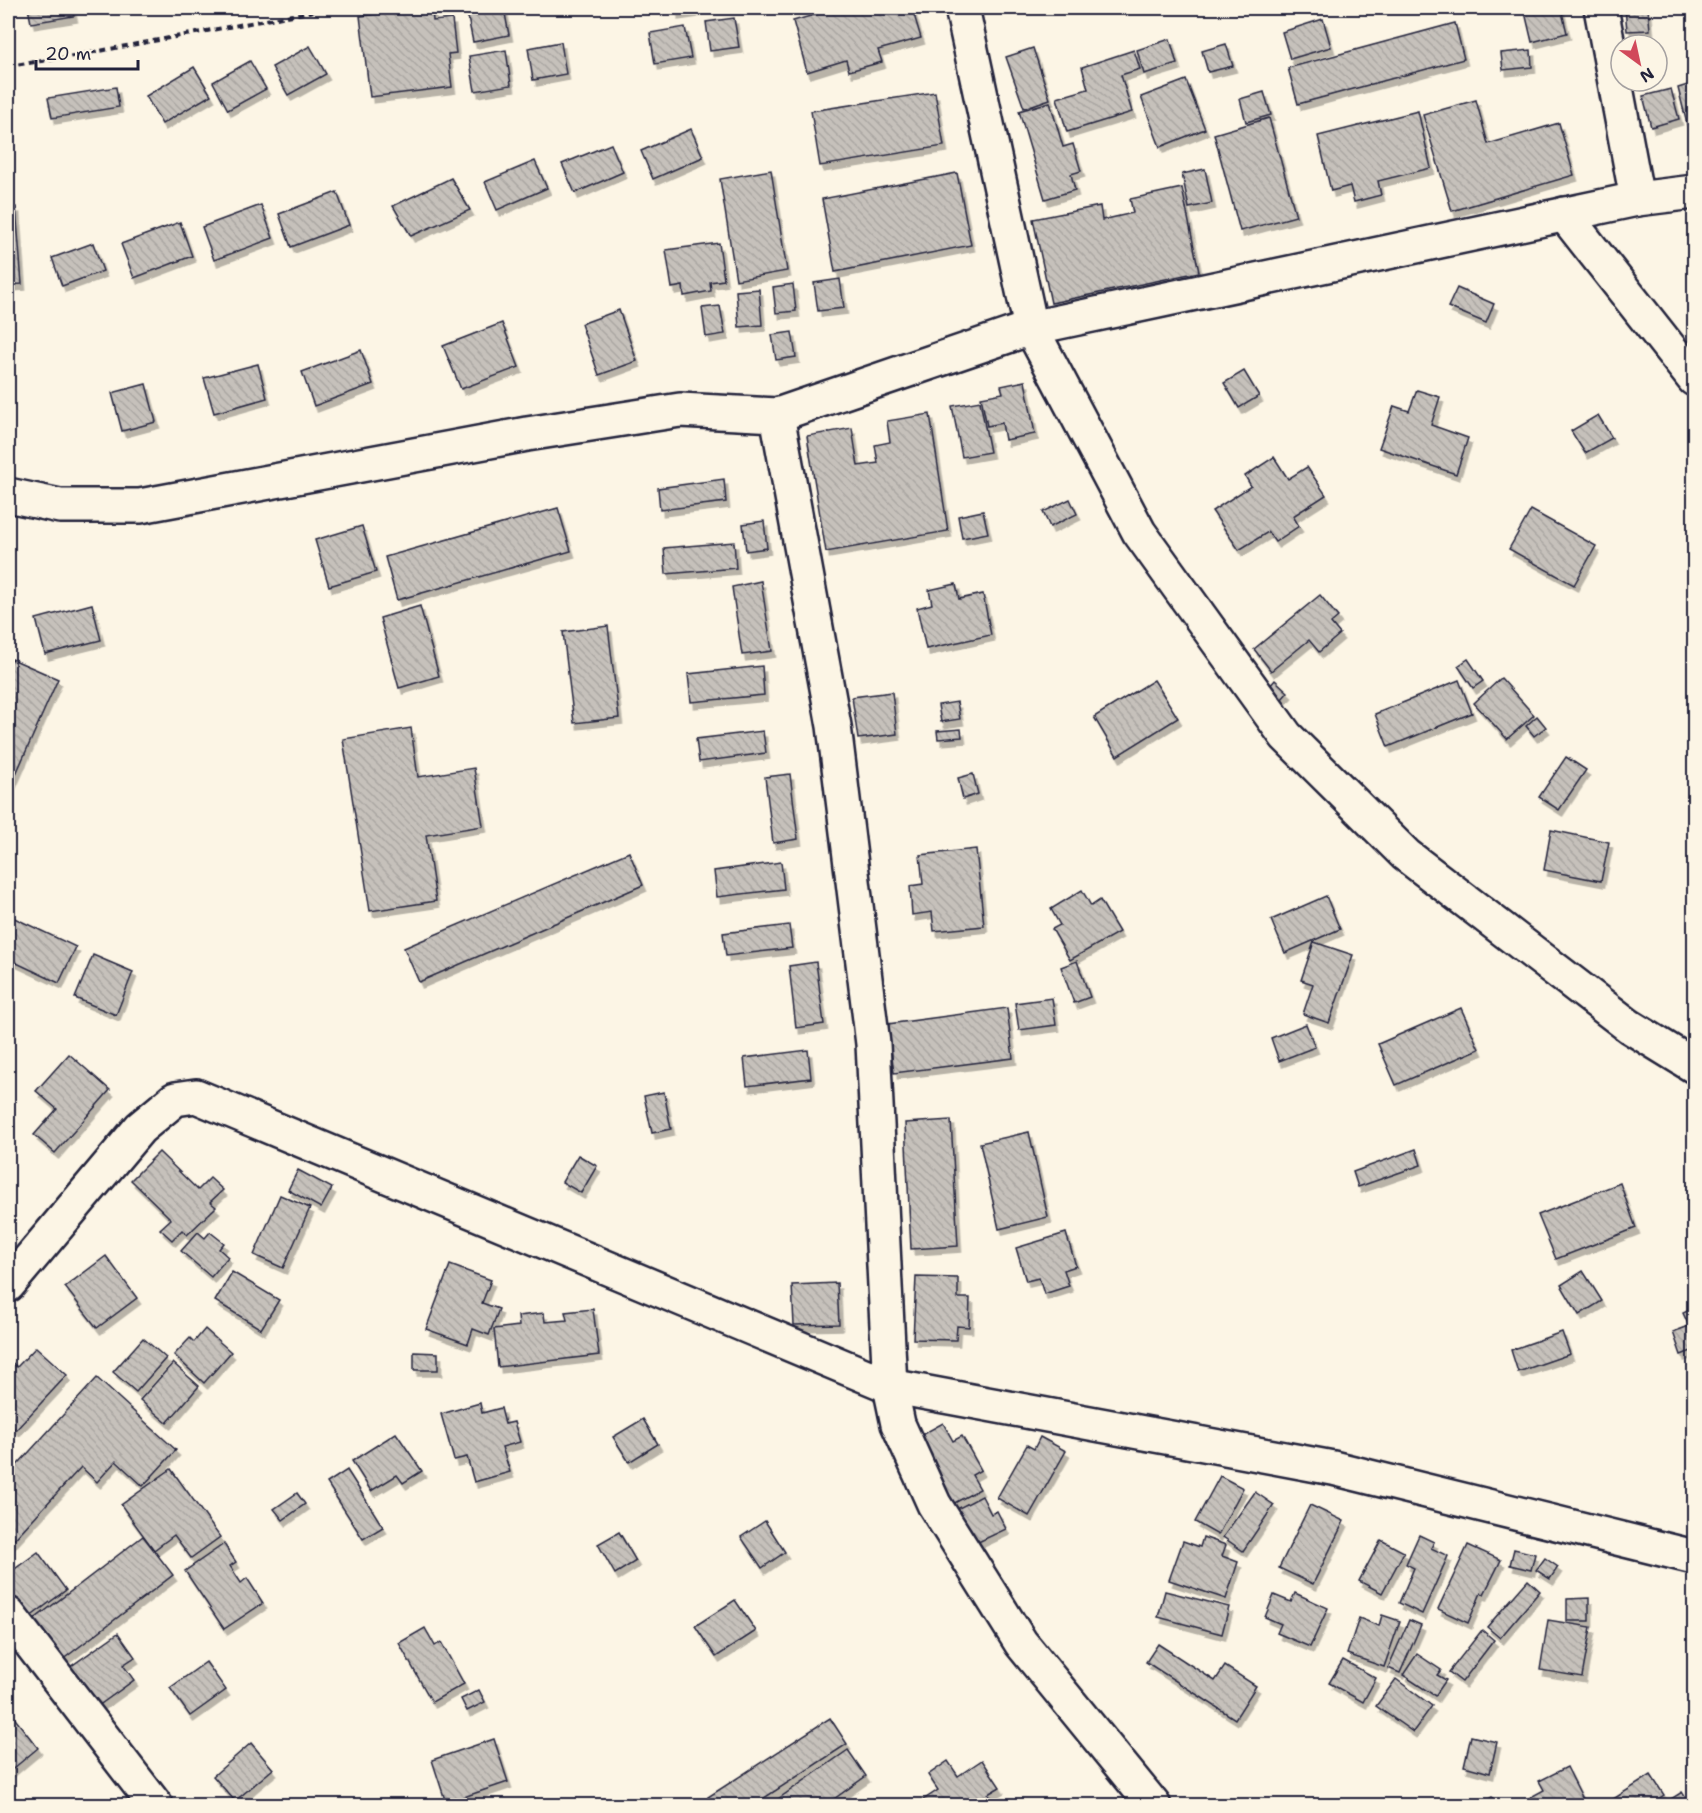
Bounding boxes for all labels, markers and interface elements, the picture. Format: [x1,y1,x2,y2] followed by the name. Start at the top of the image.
[36,33,138,71] scale bar
[1609,33,1669,93] north arrow
[45,42,91,66] text: 20 m
[1636,63,1658,87] text: N

